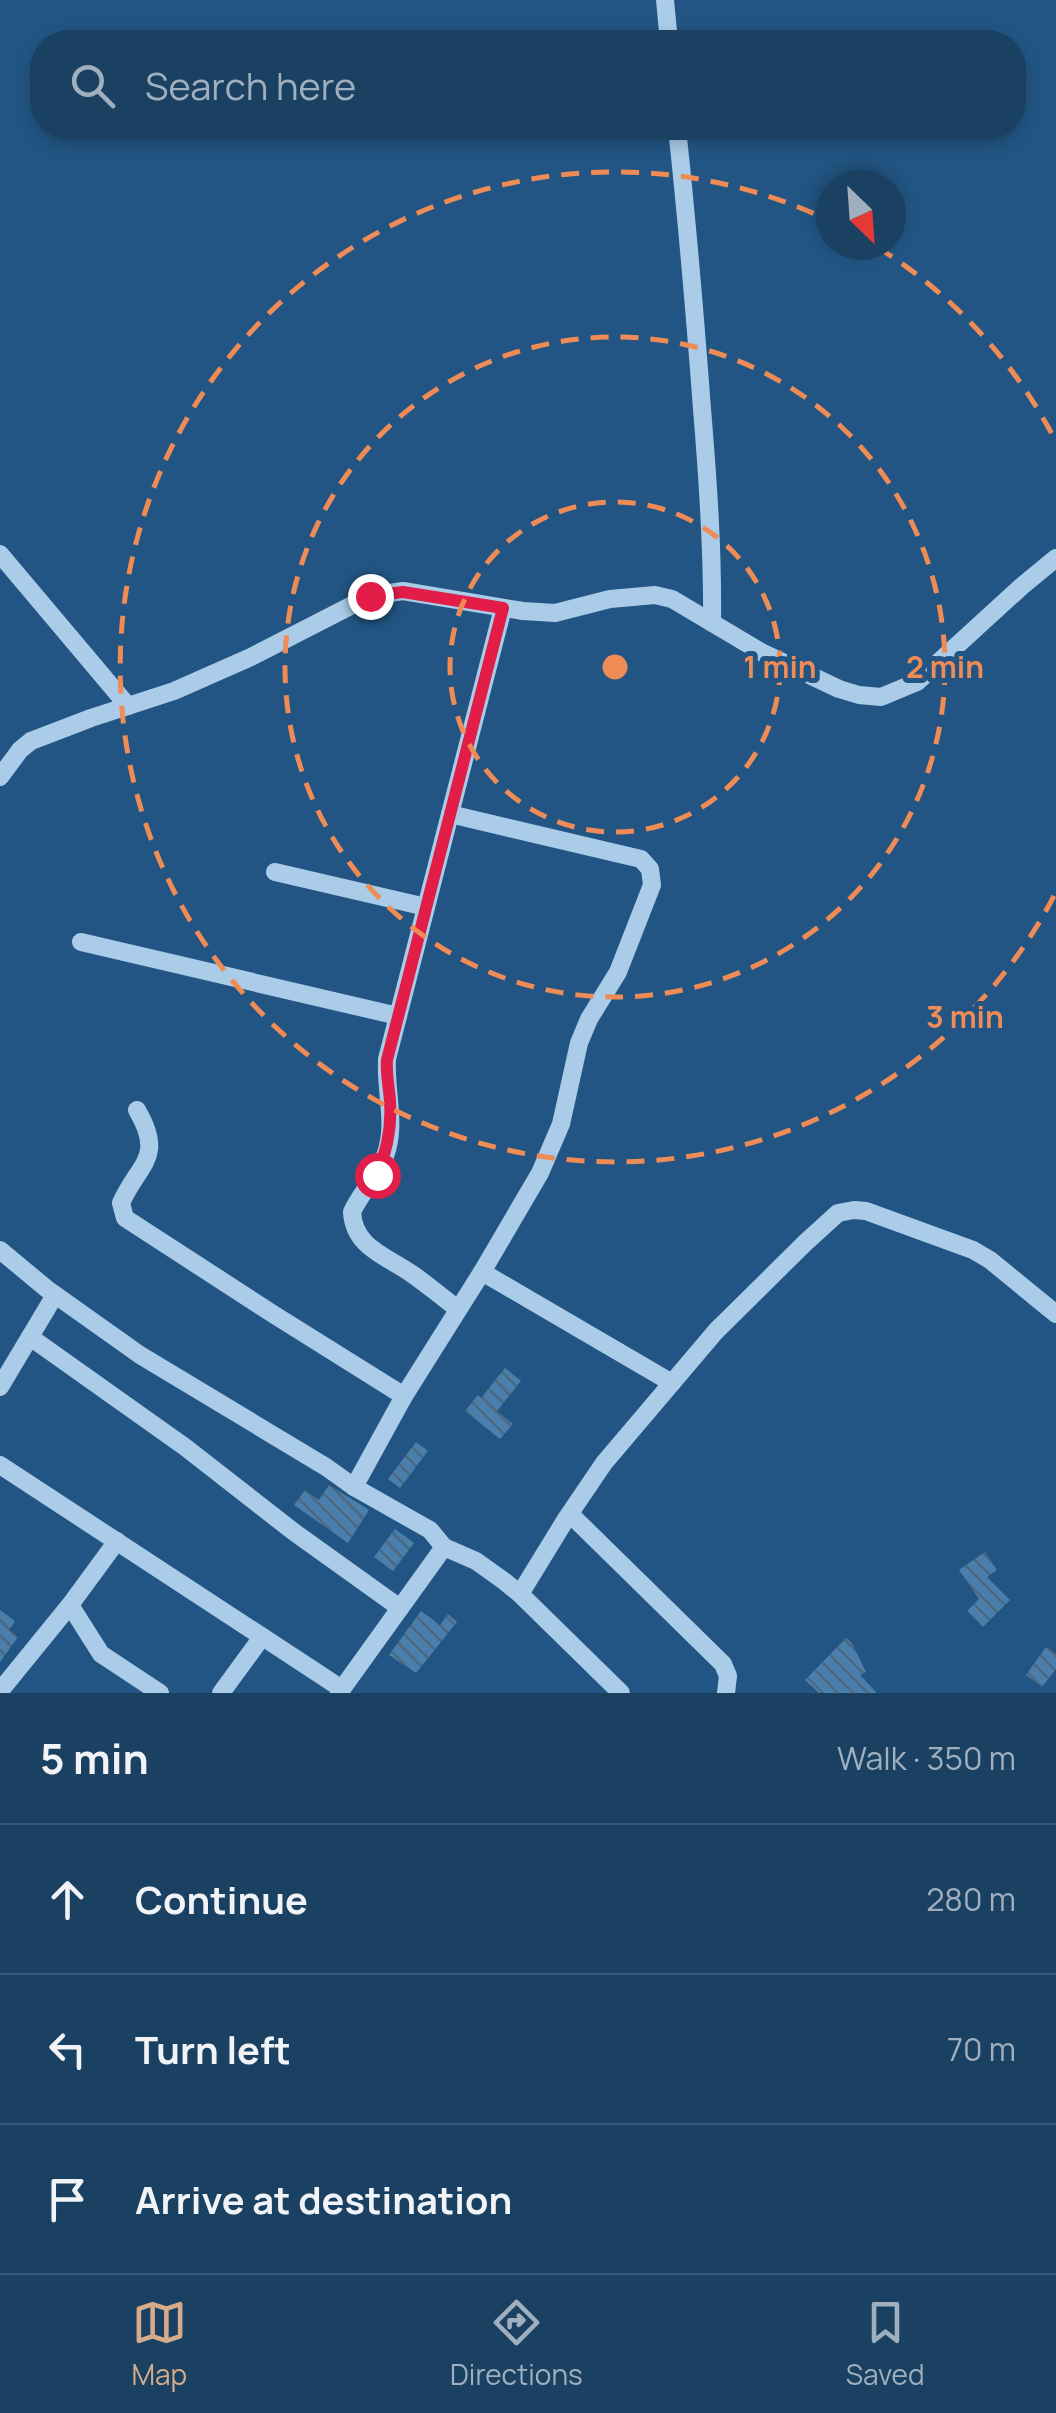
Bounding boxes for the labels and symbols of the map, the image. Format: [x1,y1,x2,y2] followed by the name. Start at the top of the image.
[816,170,906,260] north arrow
[348,574,394,620] route end
[743,646,817,687] text: 1 min
[906,646,984,687] text: 2 min
[597,649,633,685] centre of rings
[926,996,1004,1037] text: 3 min
[355,1153,401,1199] route start

